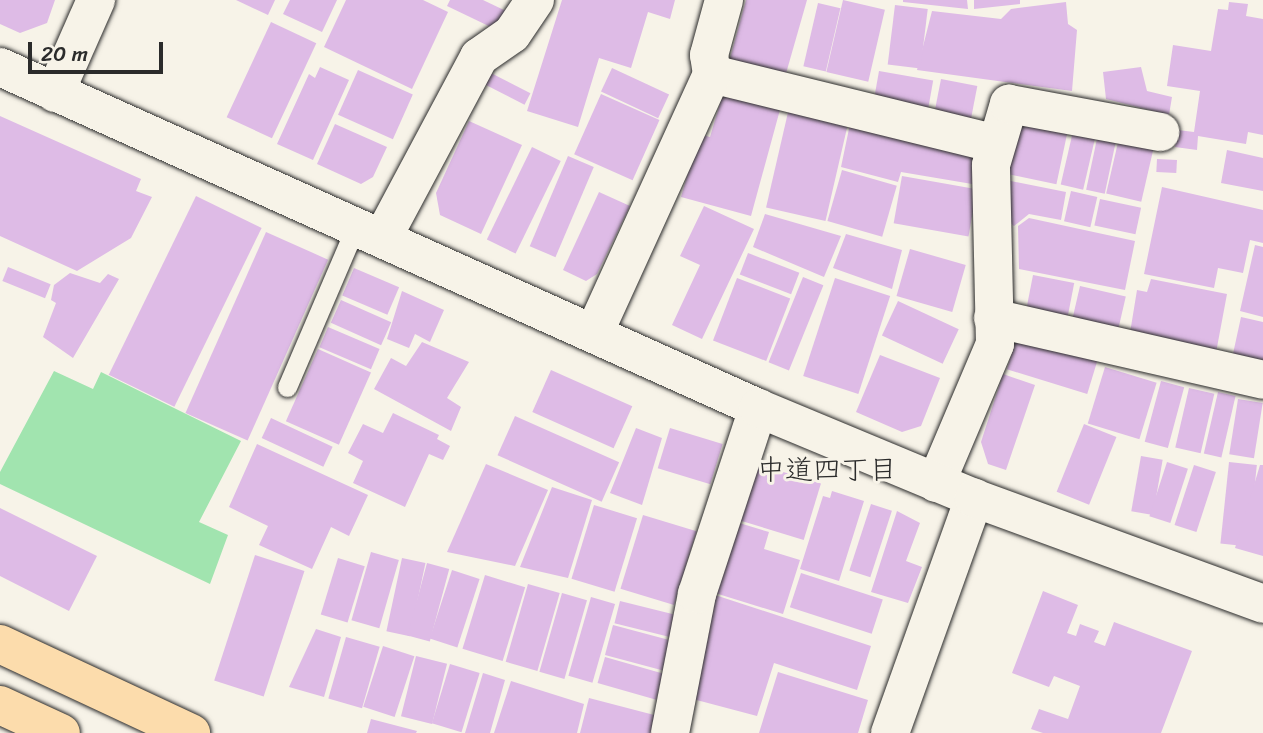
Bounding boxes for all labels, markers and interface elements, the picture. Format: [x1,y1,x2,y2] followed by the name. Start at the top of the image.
[32,28,166,72] scale bar
[41,35,88,73] text: 20 m
[757,453,897,487] district label: 中道四丁目

